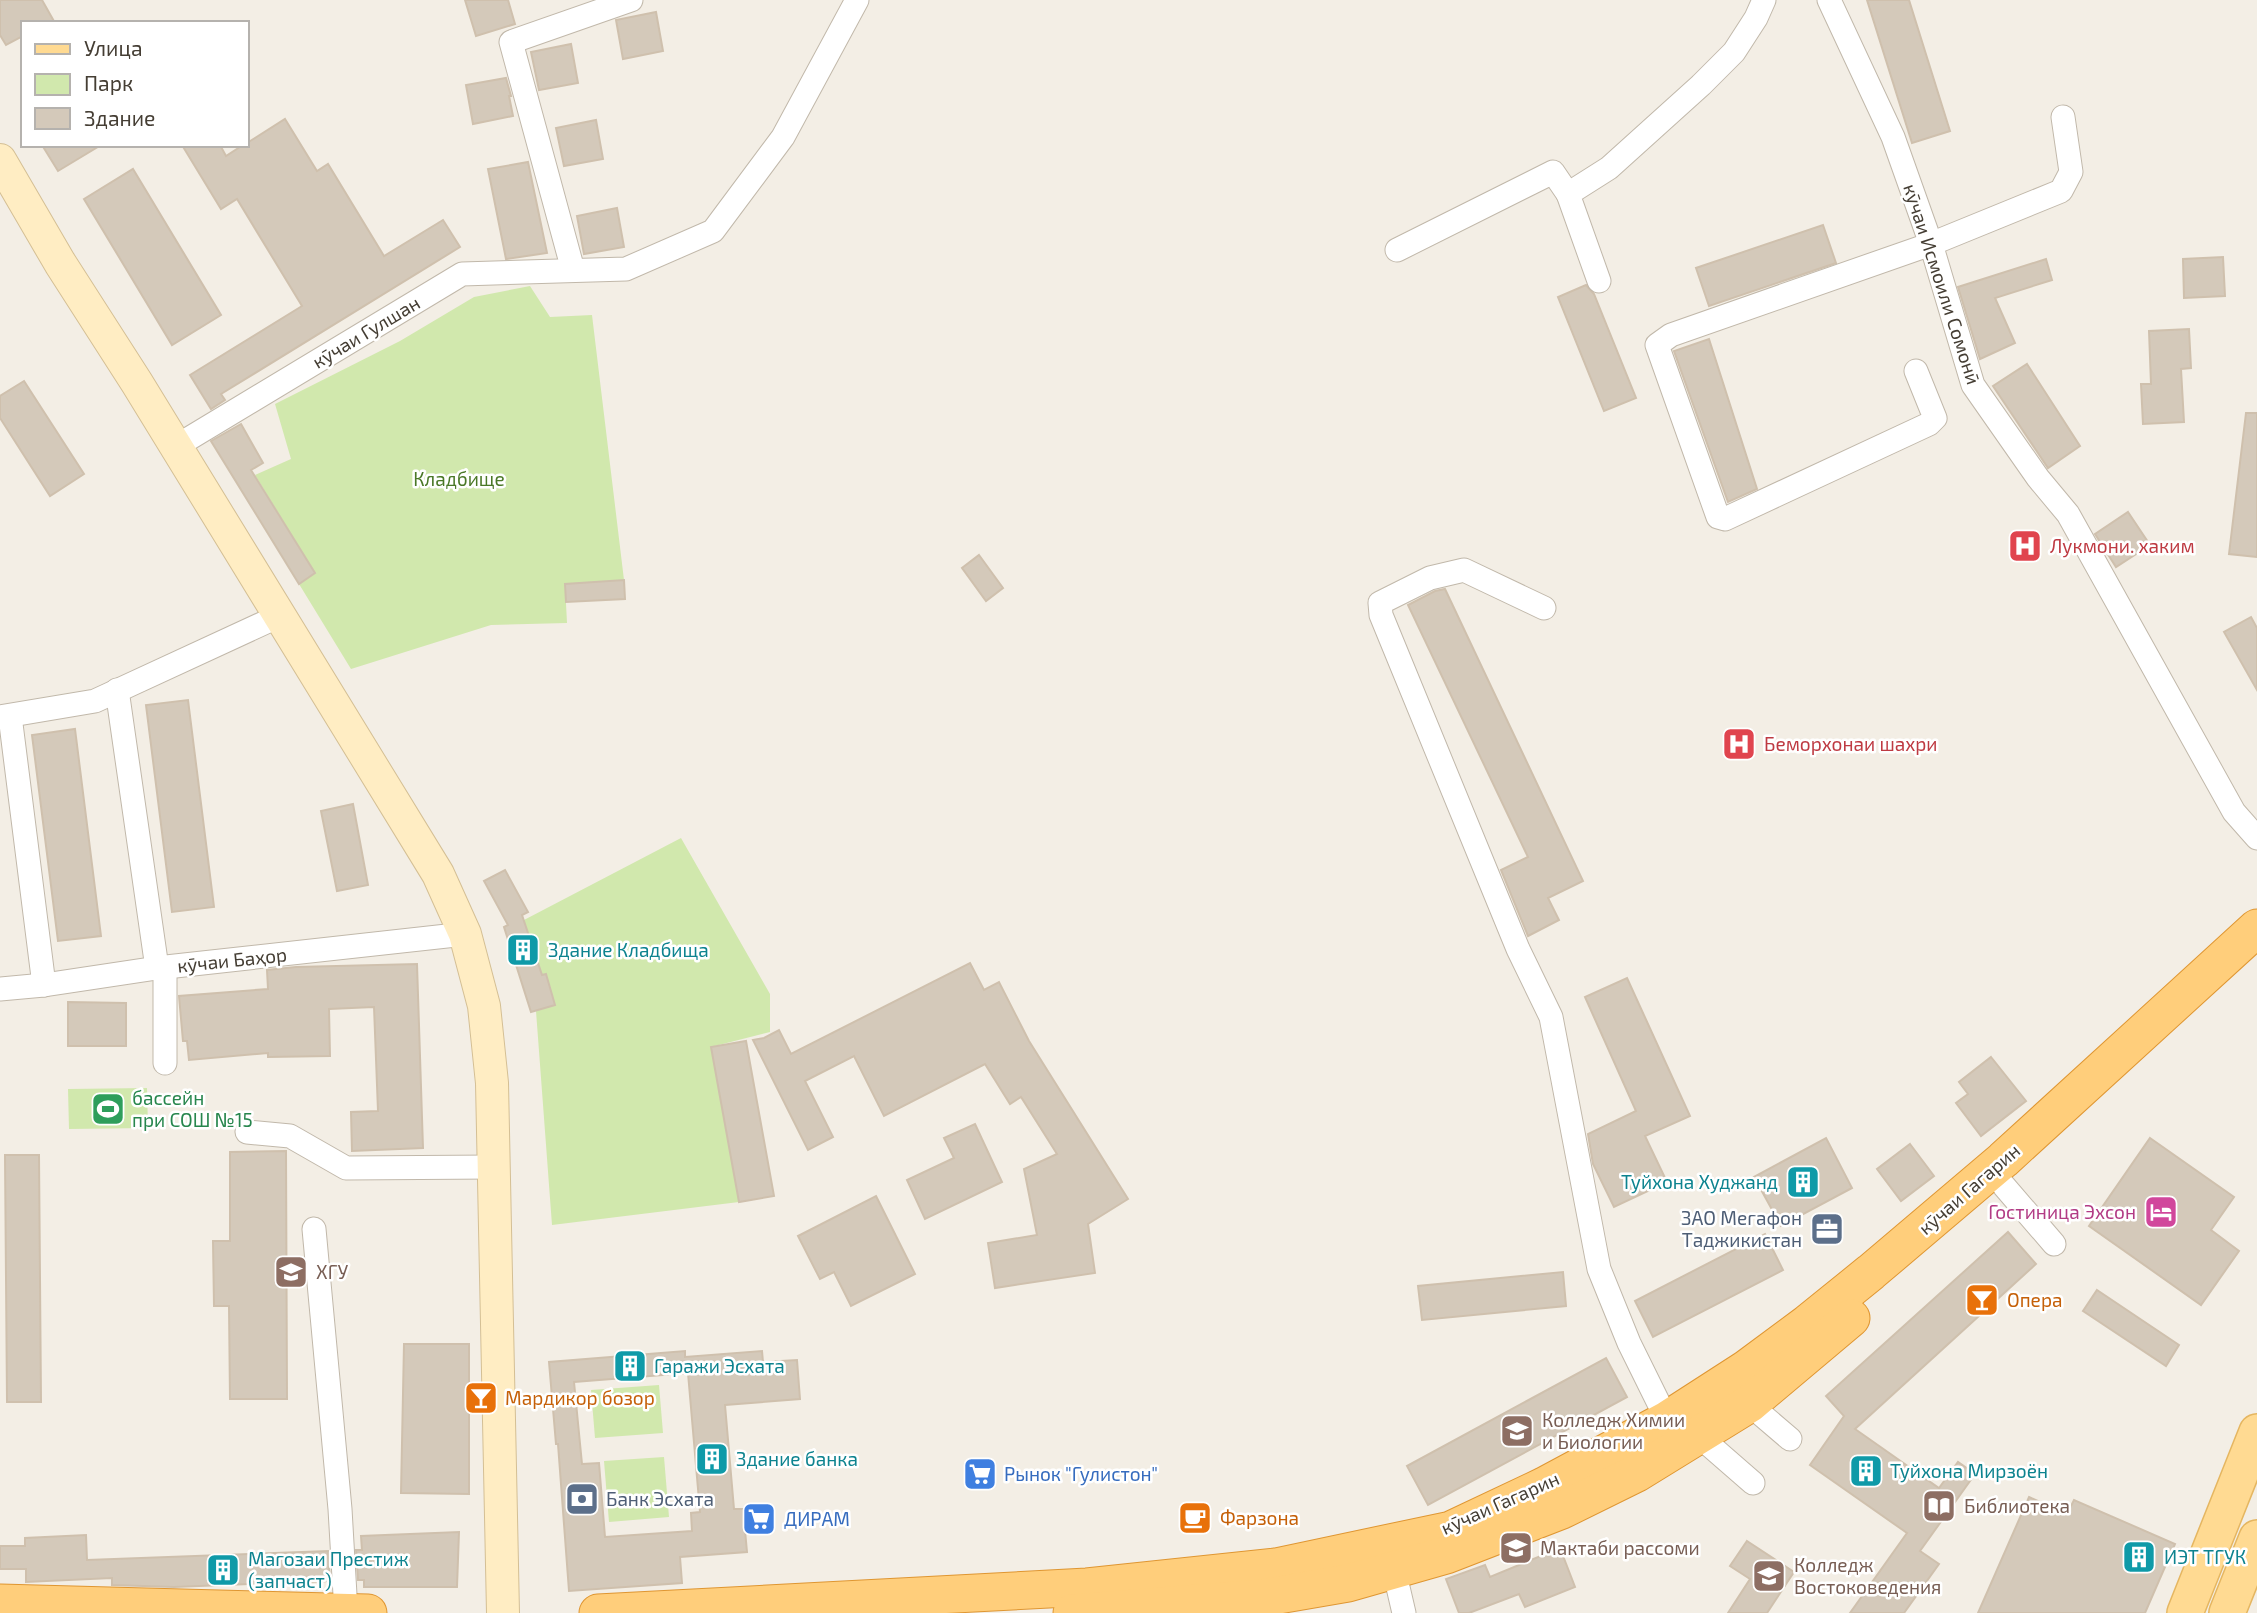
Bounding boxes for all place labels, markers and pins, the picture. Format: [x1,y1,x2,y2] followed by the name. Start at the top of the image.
[2006,527,2044,565] hospital icon: Лукмони. хаким
[2050,534,2195,558] place label: Лукмони. хаким
[1720,725,1758,763] hospital icon: Беморхонаи шахри
[1764,732,1938,755] place label: Беморхонаи шахри
[504,931,542,969] building icon: Здание Кладбища
[548,938,709,961] place label: Здание Кладбища
[132,1086,253,1131] place label: бассейн при СОШ №15
[89,1090,127,1128] sports icon: бассейн при СОШ №15
[1784,1163,1822,1201] building icon: Туйхона Худжанд
[1621,1170,1778,1194] place label: Туйхона Худжанд
[2142,1193,2180,1231] hotel icon: Гостиница Эхсон
[1988,1200,2136,1223] place label: Гостиница Эхсон
[1681,1206,1802,1251] place label: ЗАО Мегафон Таджикистан
[1808,1210,1846,1248] office icon: ЗАО Мегафон Таджикистан
[272,1253,310,1291] school or university icon: ХГУ
[316,1260,348,1283] place label: ХГУ
[1963,1281,2001,1319] bar icon: Опера
[2007,1288,2062,1311] place label: Опера
[611,1347,649,1385] building icon: Гаражи Эсхата
[654,1354,785,1377] place label: Гаражи Эсхата
[462,1379,500,1417] bar icon: Мардикор бозор
[505,1386,655,1409] place label: Мардикор бозор
[1542,1408,1685,1453] place label: Колледж Химии и Биологии
[1498,1412,1536,1450] school or university icon: Колледж Химии и Биологии
[693,1440,731,1478] building icon: Здание банка
[736,1447,858,1470] place label: Здание банка
[1847,1452,1885,1490] building icon: Туйхона Мирзоён
[961,1455,999,1493] supermarket icon: Рынок "Гулистон"
[1890,1459,2048,1483] place label: Туйхона Мирзоён
[1004,1462,1158,1486] place label: Рынок "Гулистон"
[563,1480,601,1518] bank icon: Банк Эсхата
[606,1487,714,1510] place label: Банк Эсхата
[1920,1487,1958,1525] library icon: Библиотека
[1964,1494,2070,1517] place label: Библиотека
[1176,1499,1214,1537] cafe icon: Фарзона
[740,1500,778,1538] supermarket icon: ДИРАМ
[1220,1506,1299,1529] place label: Фарзона
[784,1507,850,1530] place label: ДИРАМ
[1497,1529,1535,1567] school or university icon: Мактаби рассоми
[1540,1536,1700,1559] place label: Мактаби рассоми
[2120,1538,2158,1576] building icon: ИЭТ ТГУК
[2164,1545,2246,1568] place label: ИЭТ ТГУК
[248,1547,409,1592] place label: Магозаи Престиж (запчаст)
[204,1551,242,1589] building icon: Магозаи Престиж (запчаст)
[1794,1553,1941,1598] place label: Колледж Востоковедения
[1750,1557,1788,1595] school or university icon: Колледж Востоковедения

